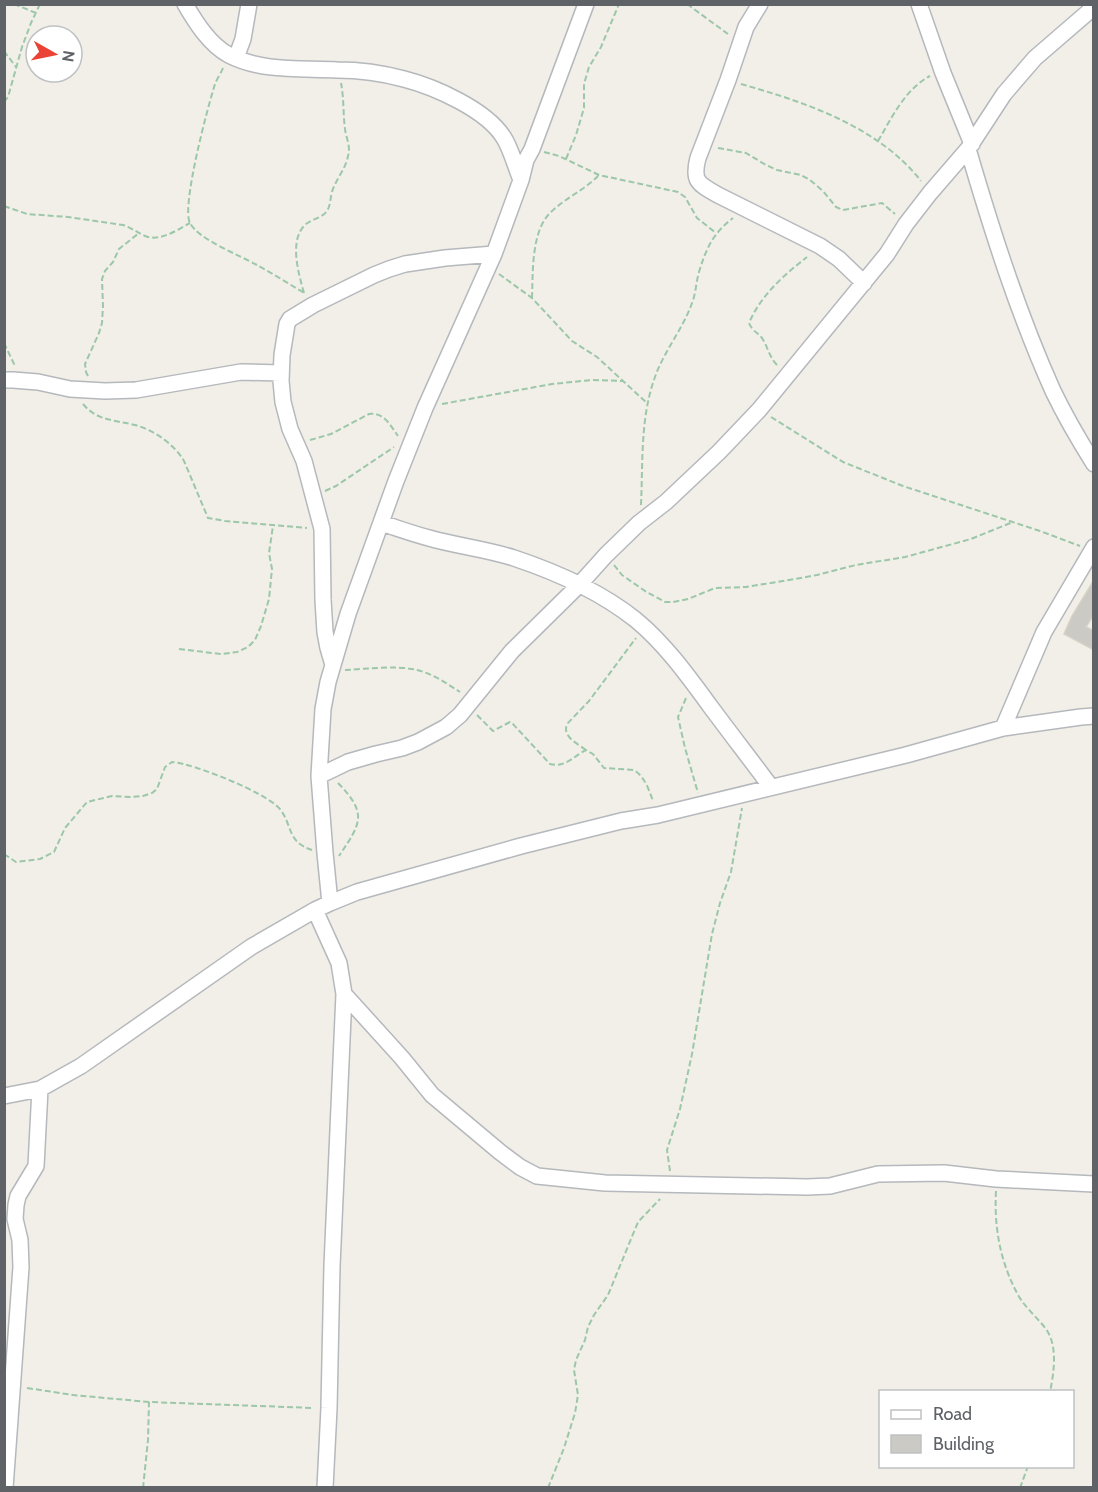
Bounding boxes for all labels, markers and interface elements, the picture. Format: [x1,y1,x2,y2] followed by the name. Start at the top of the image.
[24,24,84,84] north arrow
[58,49,79,63] text: N
[879,1390,1074,1468] legend
[933,1403,972,1425] text: Road
[933,1433,995,1455] text: Building

